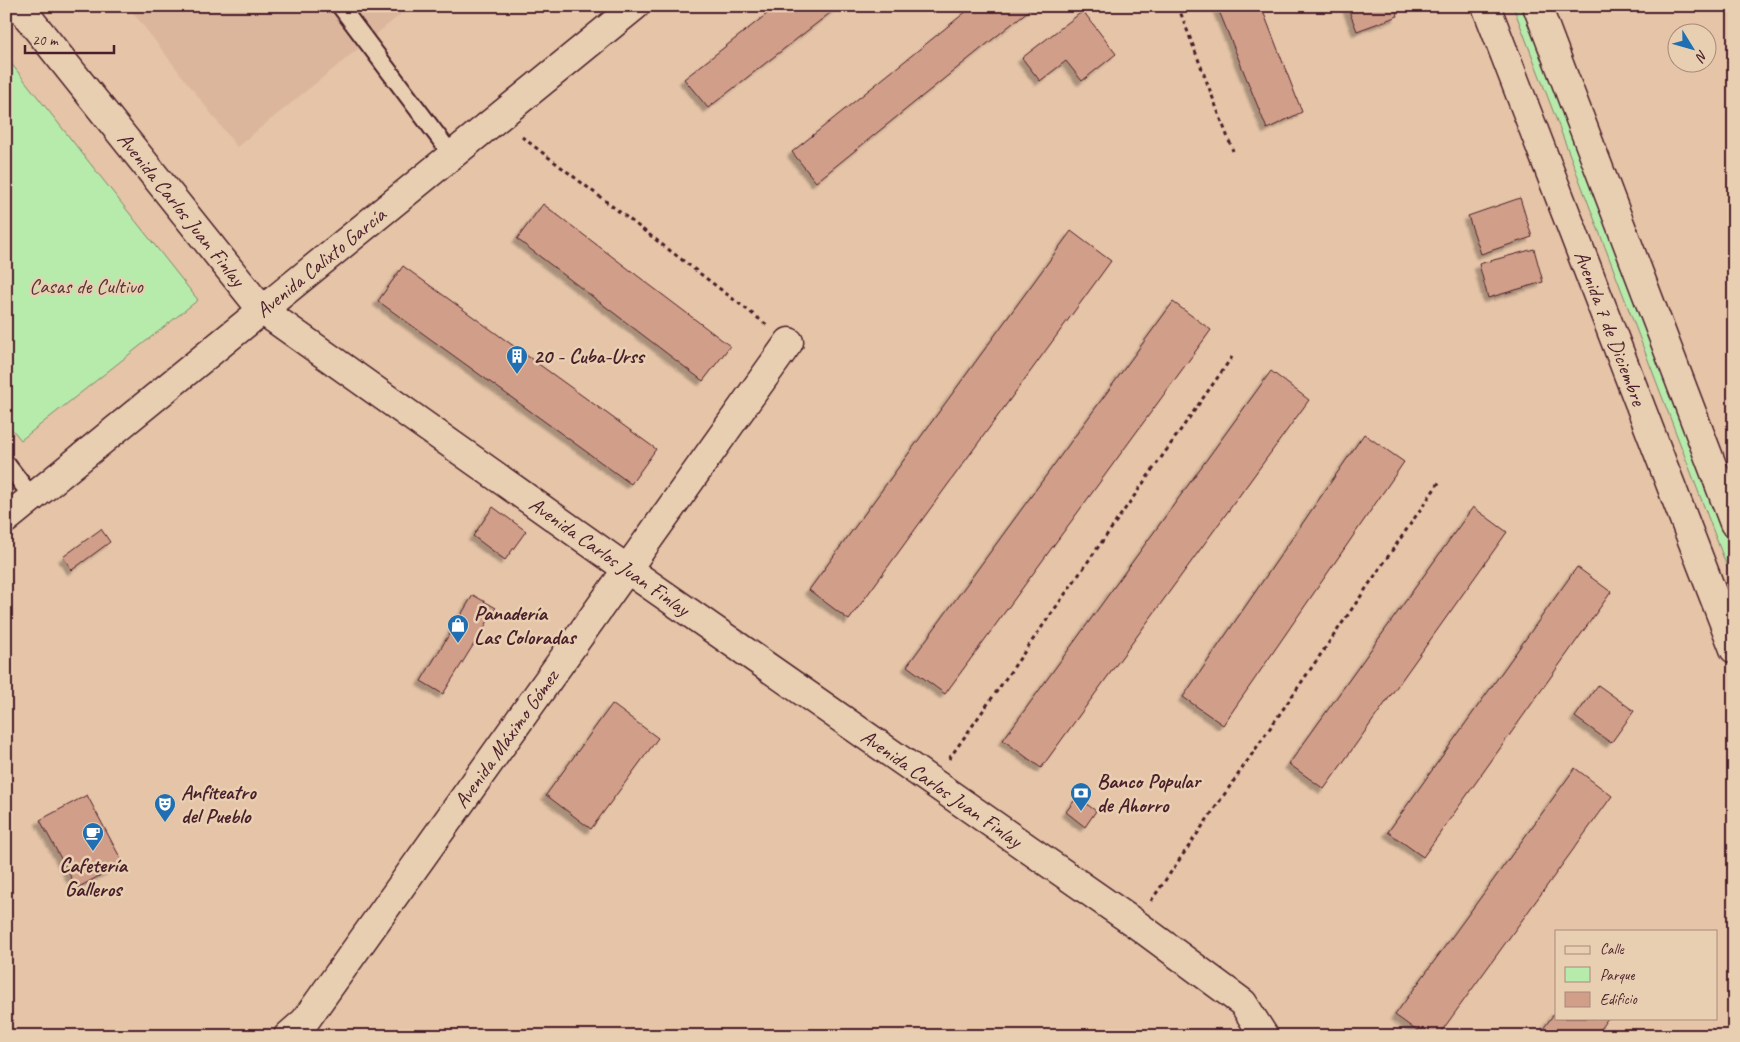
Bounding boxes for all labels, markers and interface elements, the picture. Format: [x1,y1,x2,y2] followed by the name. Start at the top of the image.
[25,22,114,54] scale bar
[1668,22,1718,72] north arrow
[32,31,59,50] text: 20 m
[1691,47,1711,66] text: N
[112,127,252,293] street label: Avenida Carlos Juan Finlay
[250,201,392,323] street label: Avenida Calixto García
[1569,247,1652,410] street label: Avenida 7 de Diciembre
[29,273,144,299] park label: Casas de Cultivo
[533,343,646,369] place label: 20 - Cuba-Urss
[505,344,529,375] building icon: 20 - Cuba-Urss
[524,491,696,623] street label: Avenida Carlos Juan Finlay
[474,600,578,650] place label: Panadería Las Coloradas
[446,613,470,644] shop icon: Panadería Las Coloradas
[448,663,565,813] street label: Avenida Máximo Gómez
[856,723,1028,854] street label: Avenida Carlos Juan Finlay
[1097,768,1203,818] place label: Banco Popular de Ahorro
[181,779,257,829] place label: Anfiteatro del Pueblo
[1069,781,1093,812] bank icon: Banco Popular de Ahorro
[153,792,177,823] theatre icon: Anfiteatro del Pueblo
[81,821,105,852] cafe icon: Cafetería Galleros
[59,852,128,902] place label: Cafetería Galleros
[1555,930,1718,1020] legend
[1600,940,1625,959] text: Calle
[1600,966,1636,985] text: Parque
[1600,990,1638,1009] text: Edificio

